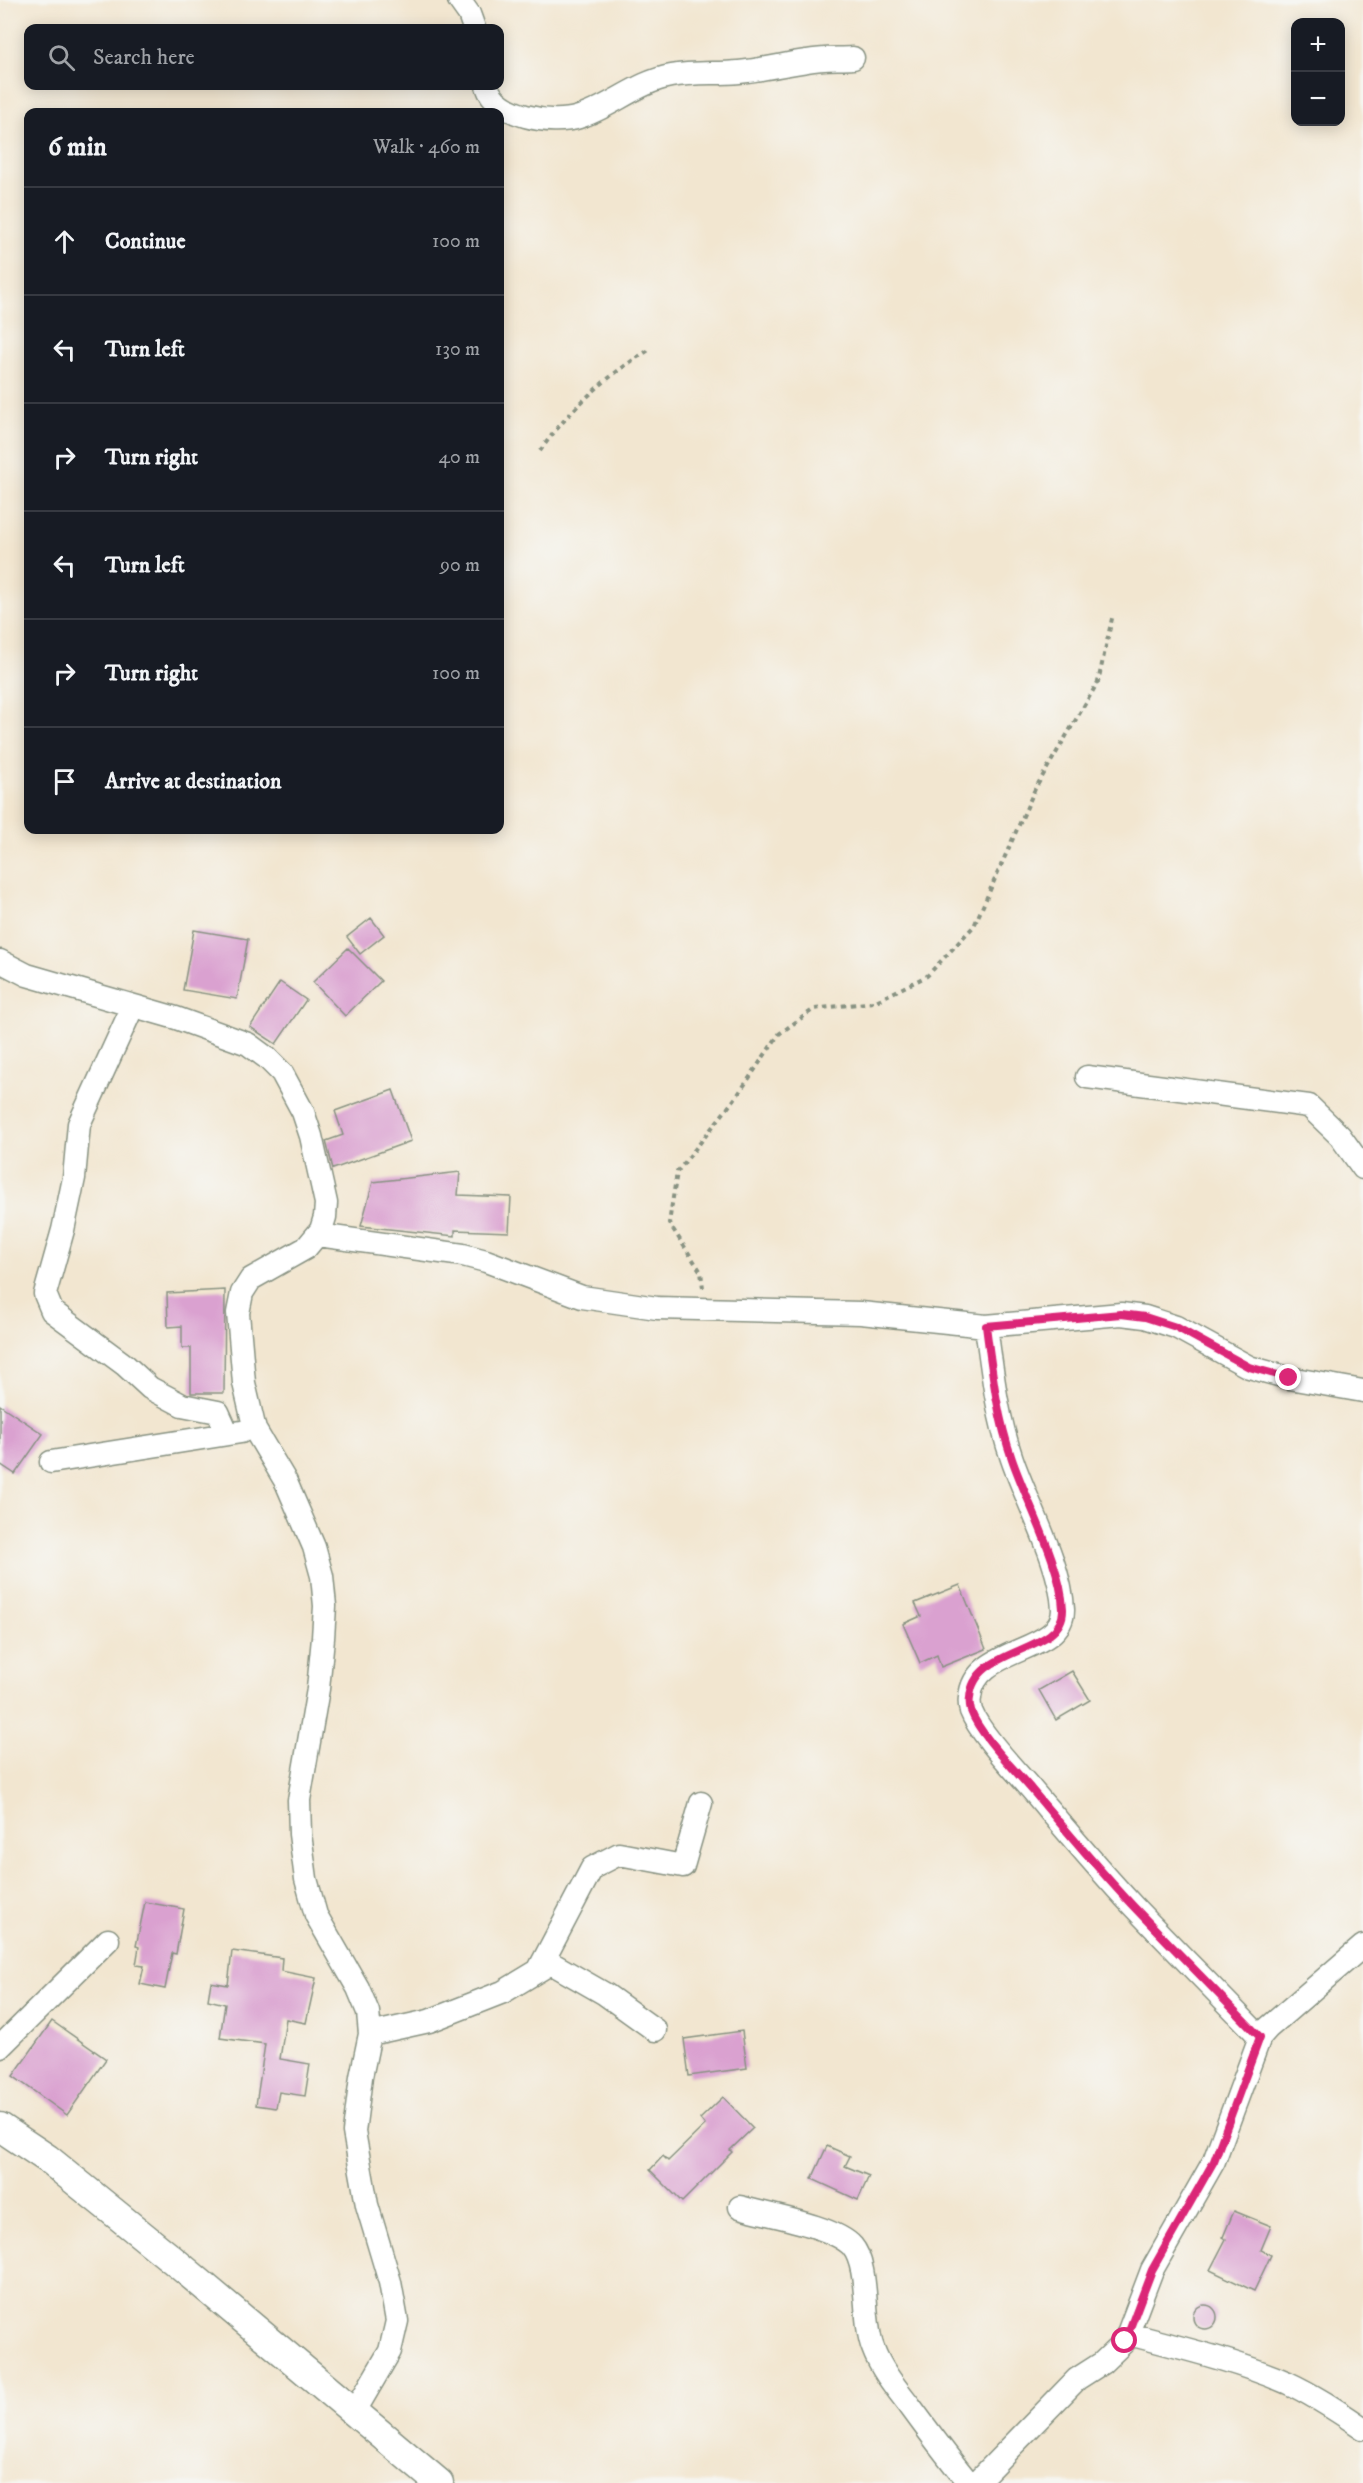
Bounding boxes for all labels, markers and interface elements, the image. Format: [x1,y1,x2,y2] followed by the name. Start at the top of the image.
[1291,18,1345,126] map controls
[1291,18,1345,72] button: +
[24,24,504,90] search box
[45,41,78,74] icon: search
[93,44,195,71] text: Search here
[1291,72,1345,126] button: −
[48,131,107,164] text: 6 min
[373,135,480,160] text: Walk · 460 m
[48,225,81,258] icon: ahead
[105,228,186,255] text: Continue
[432,229,480,254] text: 100 m
[48,333,81,366] icon: left
[105,336,185,363] text: Turn left
[435,337,480,362] text: 130 m
[48,441,81,474] icon: right
[105,444,198,471] text: Turn right
[438,445,480,470] text: 40 m
[48,549,81,582] icon: left
[105,552,185,579] text: Turn left
[440,553,480,578] text: 90 m
[48,657,81,690] icon: right
[105,660,198,687] text: Turn right
[432,661,480,686] text: 100 m
[48,765,81,798] icon: arrive
[105,768,282,795] text: Arrive at destination
[1275,1364,1301,1390] route end
[1111,2327,1137,2353] route start

